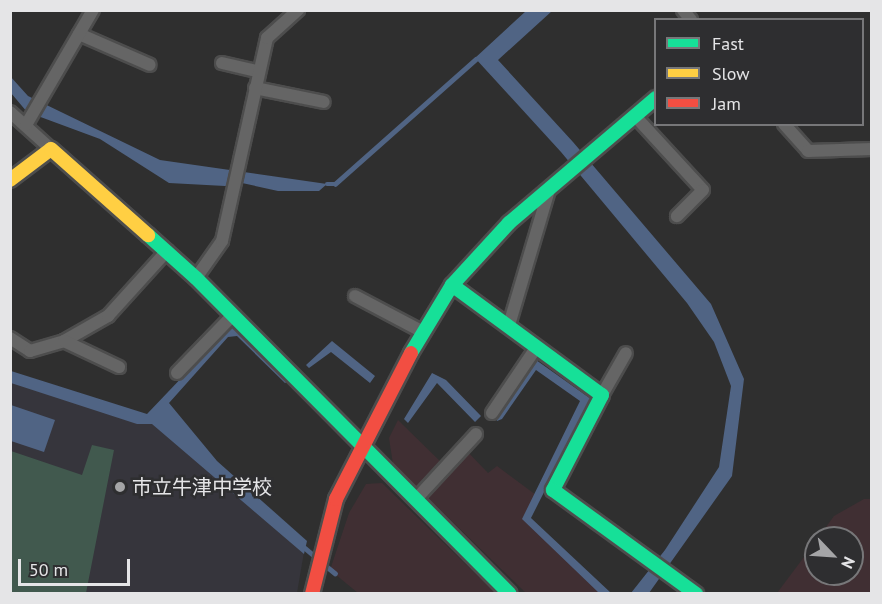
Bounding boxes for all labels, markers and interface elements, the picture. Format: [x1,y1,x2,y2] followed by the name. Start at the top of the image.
[654,18,864,126] legend
[712,32,744,55] text: Fast
[712,62,750,85] text: Slow
[712,92,741,115] text: Jam
[132,475,272,499] place label: 市立牛津中学校
[113,480,127,494] marker: 市立牛津中学校
[804,526,864,586] north arrow
[21,547,134,585] scale bar
[837,554,860,572] text: N
[29,558,68,581] text: 50 m

